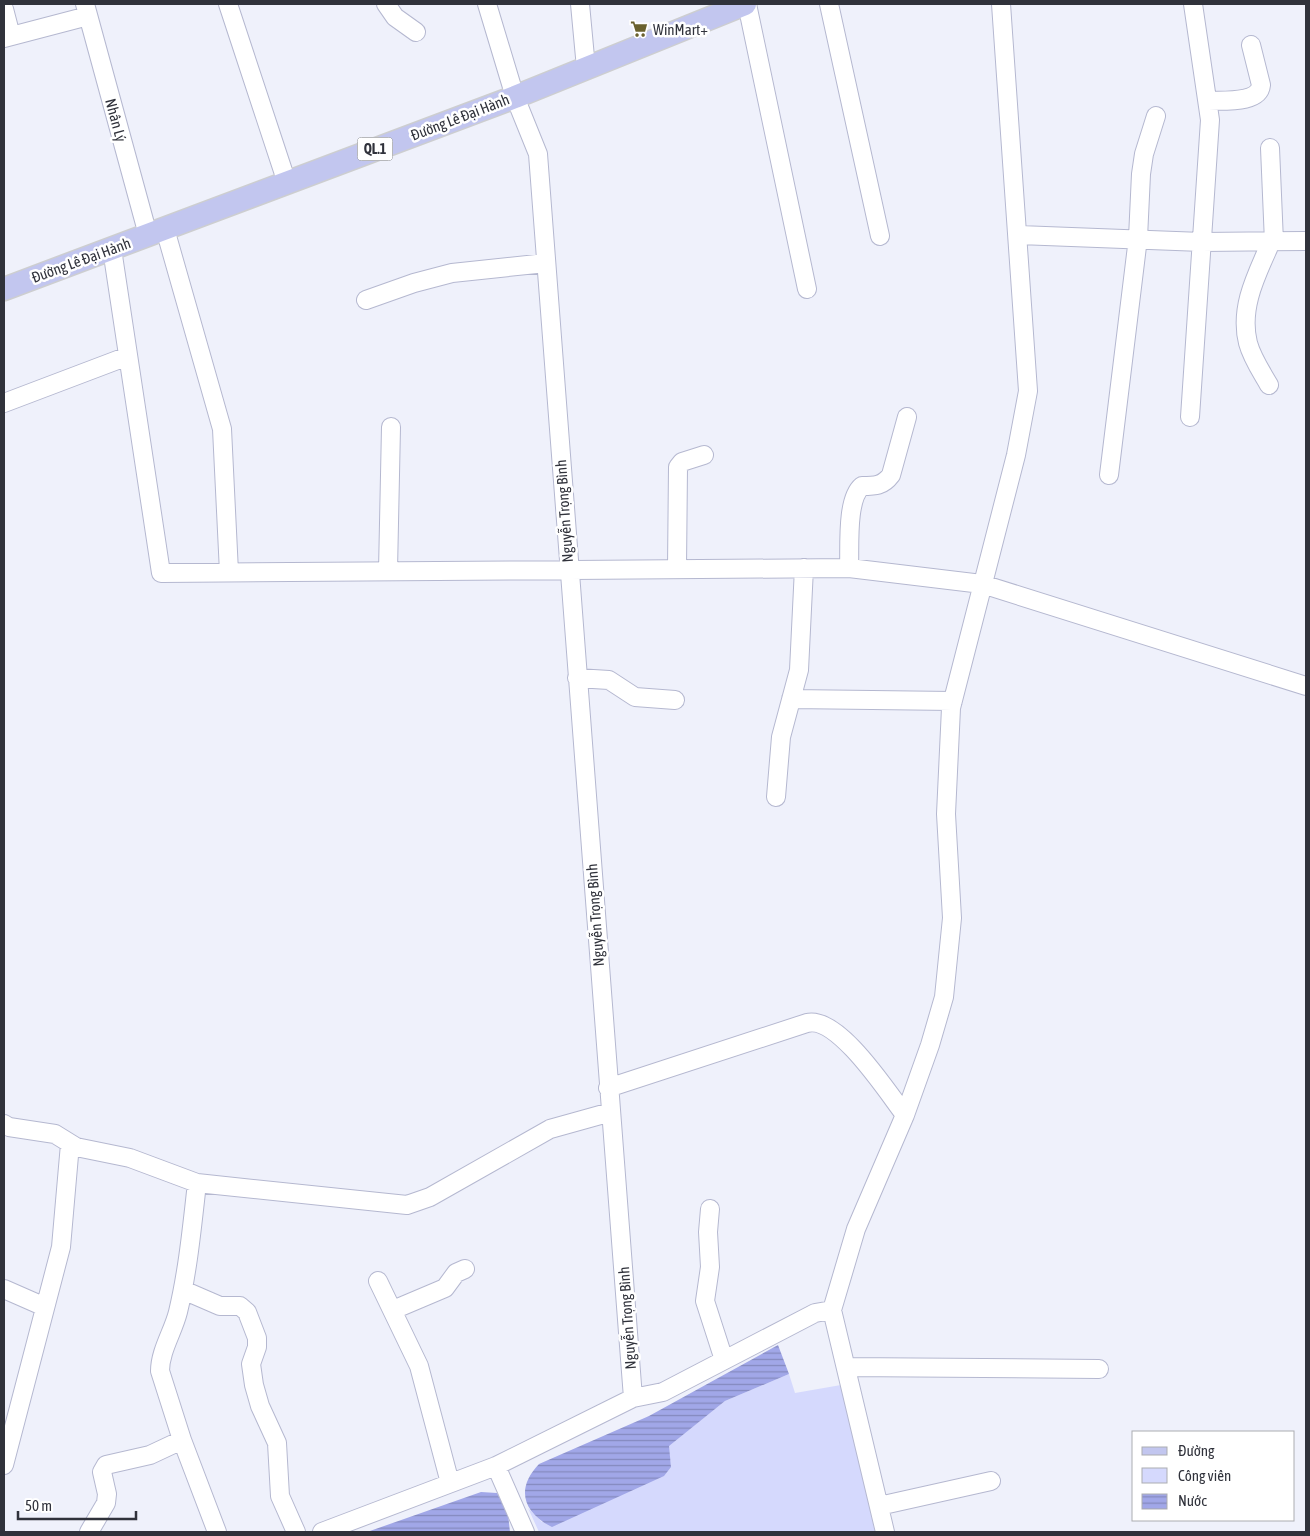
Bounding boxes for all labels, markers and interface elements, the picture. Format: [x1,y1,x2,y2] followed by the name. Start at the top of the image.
[629,19,649,39] supermarket icon: WinMart+
[653,21,708,38] place label: WinMart+
[408,90,512,144] street label: Đường Lê Đại Hành
[102,97,130,143] street label: Nhân Lý
[358,138,392,160] road number: QL.1
[29,234,133,286] street label: Đường Lê Đại Hành
[552,459,576,563] street label: Nguyễn Trọng Bình
[583,863,607,967] street label: Nguyễn Trọng Bình
[615,1266,639,1370] street label: Nguyễn Trọng Bình
[1132,1431,1295,1521] legend
[1178,1442,1215,1459] text: Đường
[1178,1467,1231,1484] text: Công viên
[18,1488,135,1520] scale bar
[1178,1492,1207,1509] text: Nước
[25,1497,52,1514] text: 50 m

